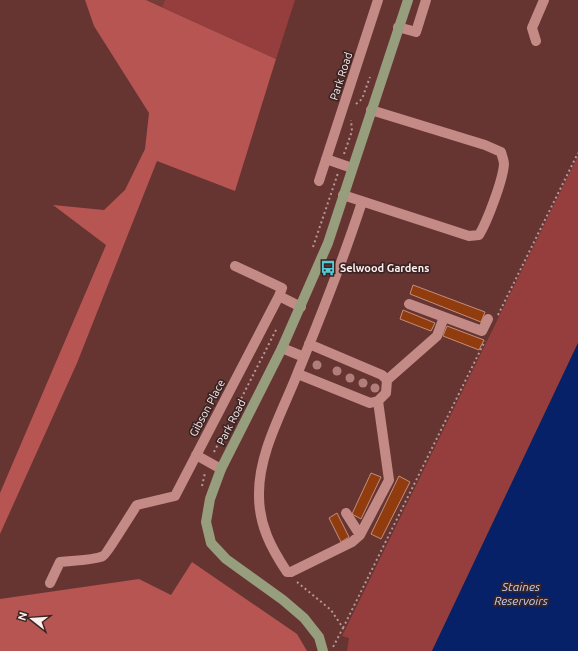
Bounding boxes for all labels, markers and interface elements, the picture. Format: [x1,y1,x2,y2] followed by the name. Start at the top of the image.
[328,50,354,102] street label: Park Road
[319,259,337,277] bus stop icon: Selwood Gardens
[340,262,429,274] place label: Selwood Gardens
[187,378,227,438] street label: Gibson Place
[214,397,248,447] street label: Park Road
[494,580,548,607] water label: Staines Reservoirs
[12,599,52,639] north arrow
[15,610,29,622] text: N

